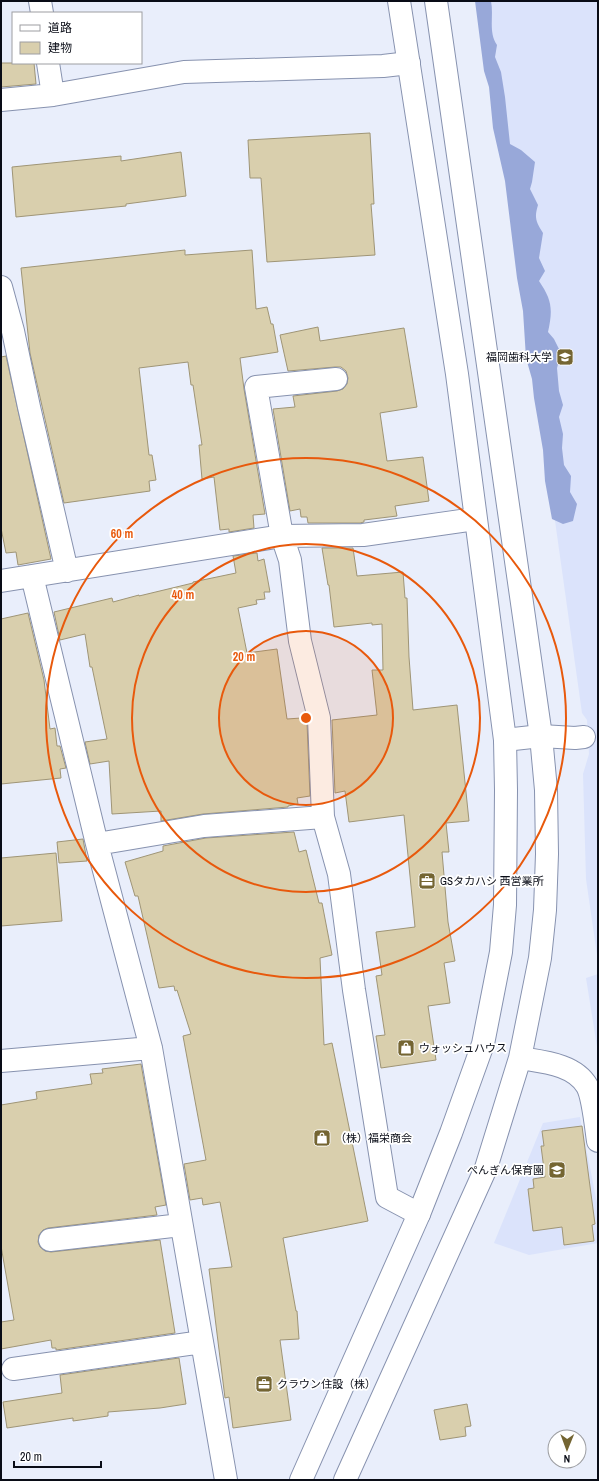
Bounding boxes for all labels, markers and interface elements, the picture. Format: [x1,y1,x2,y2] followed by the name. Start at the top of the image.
[12,12,142,64] legend
[48,20,72,36] text: 道路
[48,40,72,56] text: 建物
[555,347,575,367] school or university icon: 福岡歯科大学
[486,350,552,364] place label: 福岡歯科大学
[111,526,133,542] text: 60 m
[172,587,194,603] text: 40 m
[233,649,255,665] text: 20 m
[299,711,313,725] centre of rings
[417,871,437,891] office icon: GSタカハシ 西営業所
[440,874,545,888] place label: GSタカハシ 西営業所
[396,1038,416,1058] shop icon: ウォッシュハウス
[419,1041,507,1055] place label: ウォッシュハウス
[312,1128,332,1148] shop icon: （株）福栄商会
[335,1131,412,1145] place label: （株）福栄商会
[547,1160,567,1180] school or university icon: ぺんぎん保育園
[467,1163,544,1177] place label: ぺんぎん保育園
[254,1374,274,1394] office icon: クラウン住設（株）
[277,1377,376,1391] place label: クラウン住設（株）
[547,1429,587,1469] north arrow
[14,1443,101,1469] scale bar
[20,1449,42,1465] text: 20 m
[563,1452,570,1466] text: N

